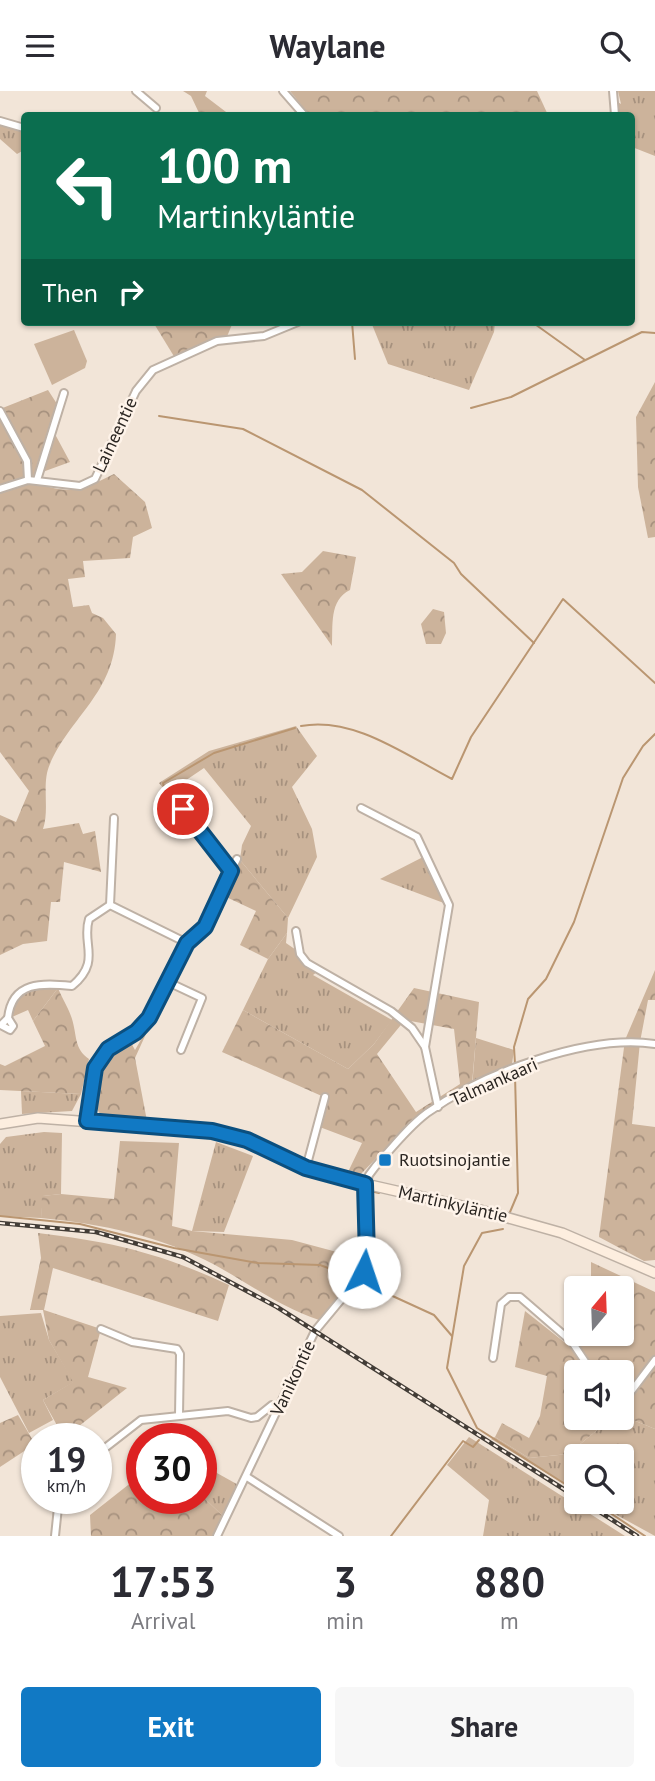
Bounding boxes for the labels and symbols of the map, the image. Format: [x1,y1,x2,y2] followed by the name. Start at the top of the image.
[87,393,142,476] street label: Laineentie
[153,779,213,839] pin
[447,1052,541,1111] street label: Talmankaari
[399,1148,511,1171] place label: Ruotsinojantie
[377,1152,393,1168] marker: Ruotsinojantie
[396,1180,510,1227] street label: Martinkyläntie
[327,1235,401,1309] position arrow
[564,1276,634,1346] north arrow
[265,1336,320,1420] street label: Vanikontie
[126,1423,217,1514] speed limit sign: 30

